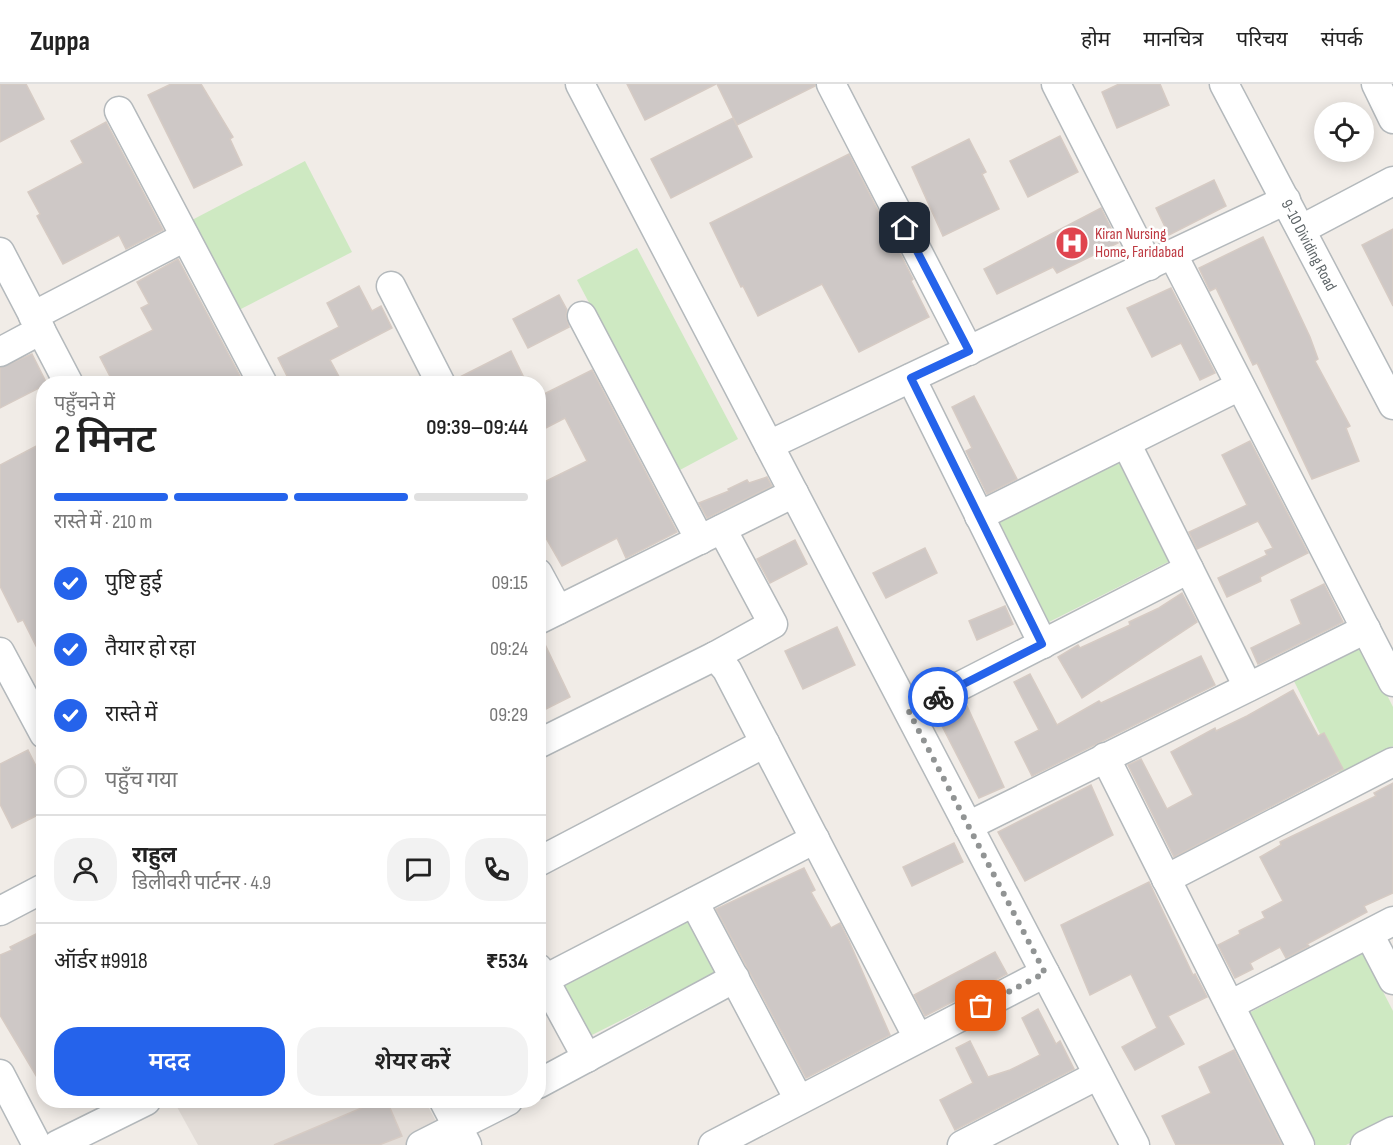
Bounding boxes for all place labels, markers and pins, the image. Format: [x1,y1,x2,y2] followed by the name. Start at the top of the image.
[879,202,930,253] pin
[1054,225,1090,261] hospital icon: Kiran Nursing Home, Faridabad
[1095,225,1184,262] place label: Kiran Nursing Home, Faridabad
[955,980,1006,1031] pin

